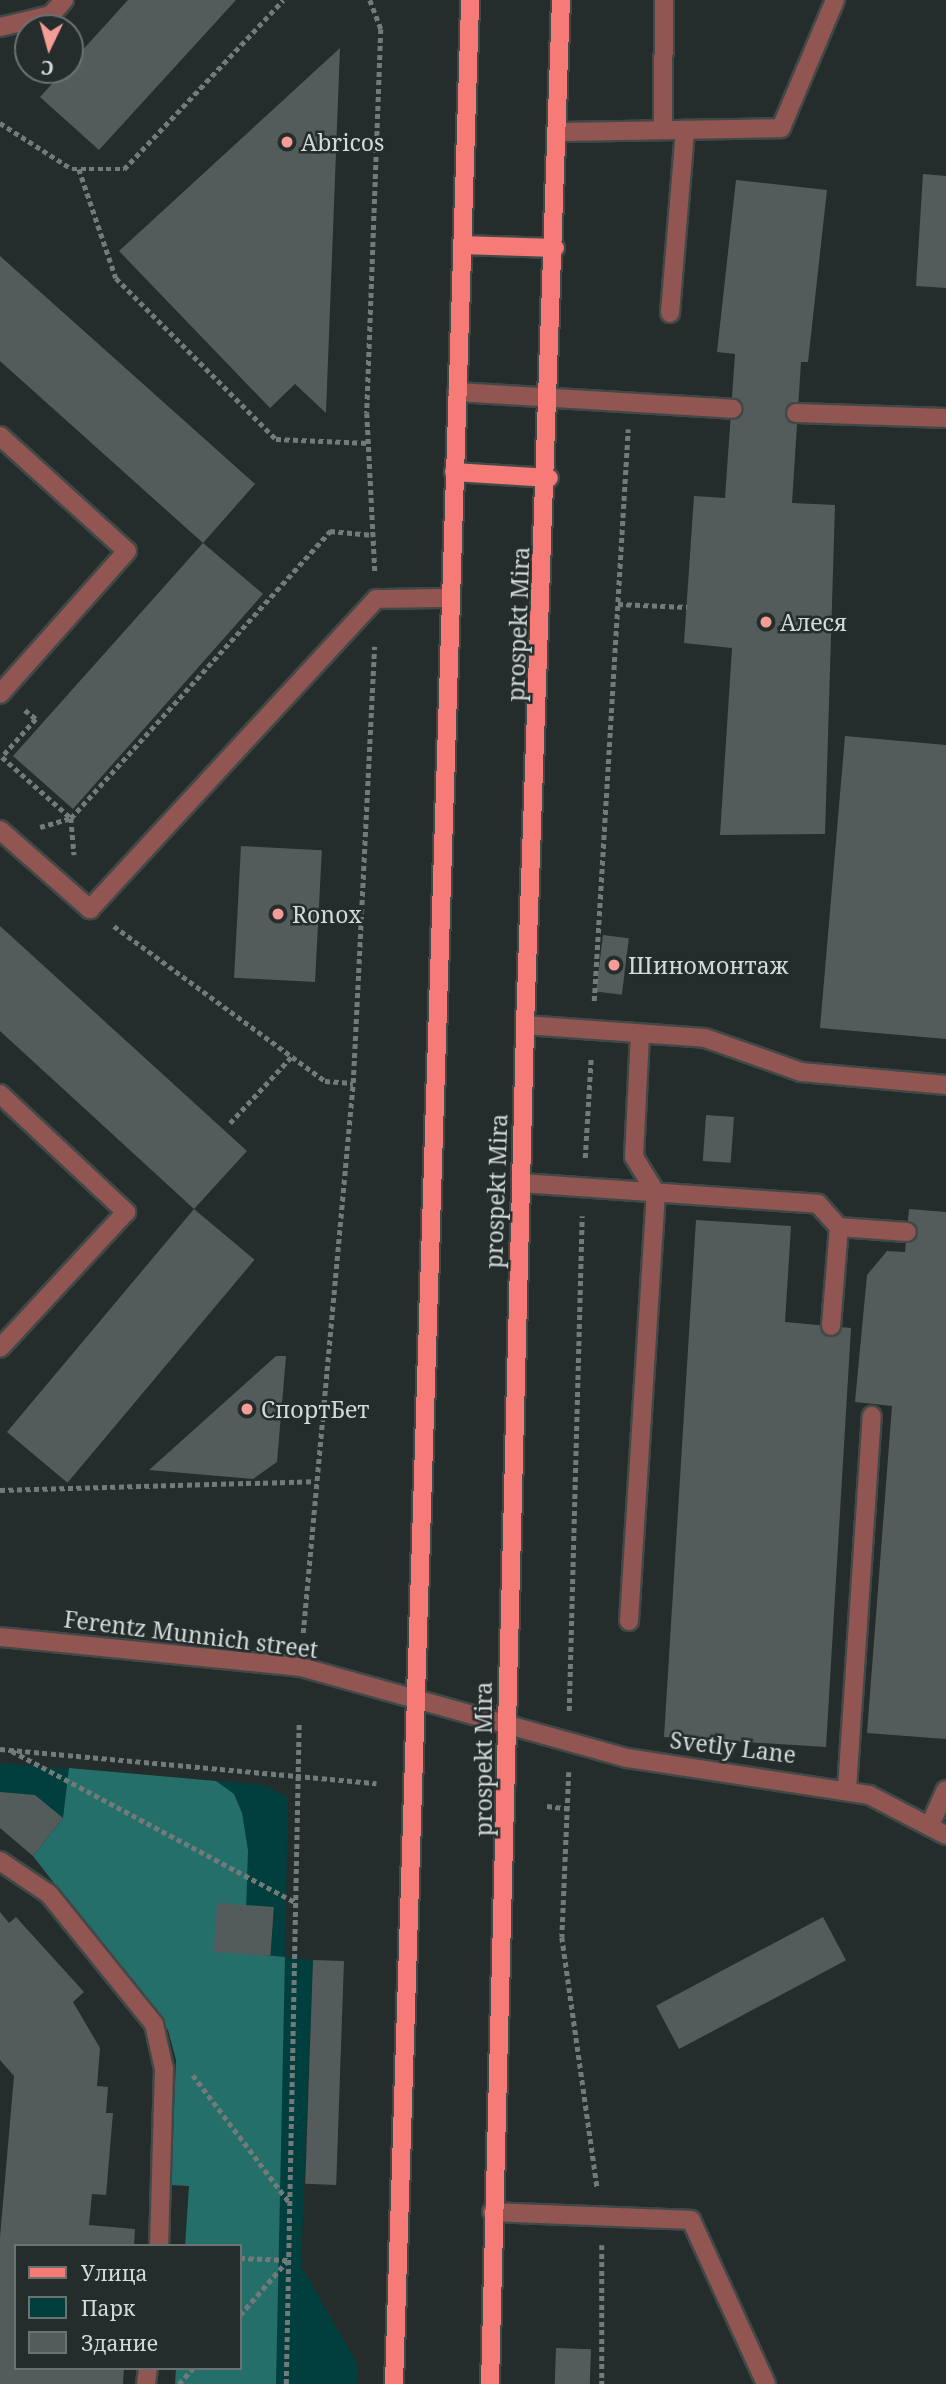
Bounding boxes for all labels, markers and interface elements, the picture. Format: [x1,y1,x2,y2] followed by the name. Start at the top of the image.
[14,14,84,84] north arrow
[40,54,55,81] text: С
[301,128,384,156] place label: Abricos
[279,134,295,150] marker: Abricos
[502,546,534,702] street label: prospekt Mira
[780,608,847,636] place label: Алеся
[758,614,774,630] marker: Алеся
[292,900,362,928] place label: Ronox
[270,906,286,922] marker: Ronox
[628,951,788,979] place label: Шиномонтаж
[606,957,622,973] marker: Шиномонтаж
[480,1113,512,1269] street label: prospekt Mira
[261,1395,369,1423] place label: СпортБет
[239,1401,255,1417] marker: СпортБет
[62,1605,320,1663] street label: Ferentz Munnich street
[469,1682,497,1836] street label: prospekt Mira
[668,1726,798,1768] street label: Svetly Lane
[14,2244,242,2370] legend
[81,2259,148,2287] text: Улица
[81,2294,135,2322] text: Парк
[81,2329,158,2357] text: Здание

